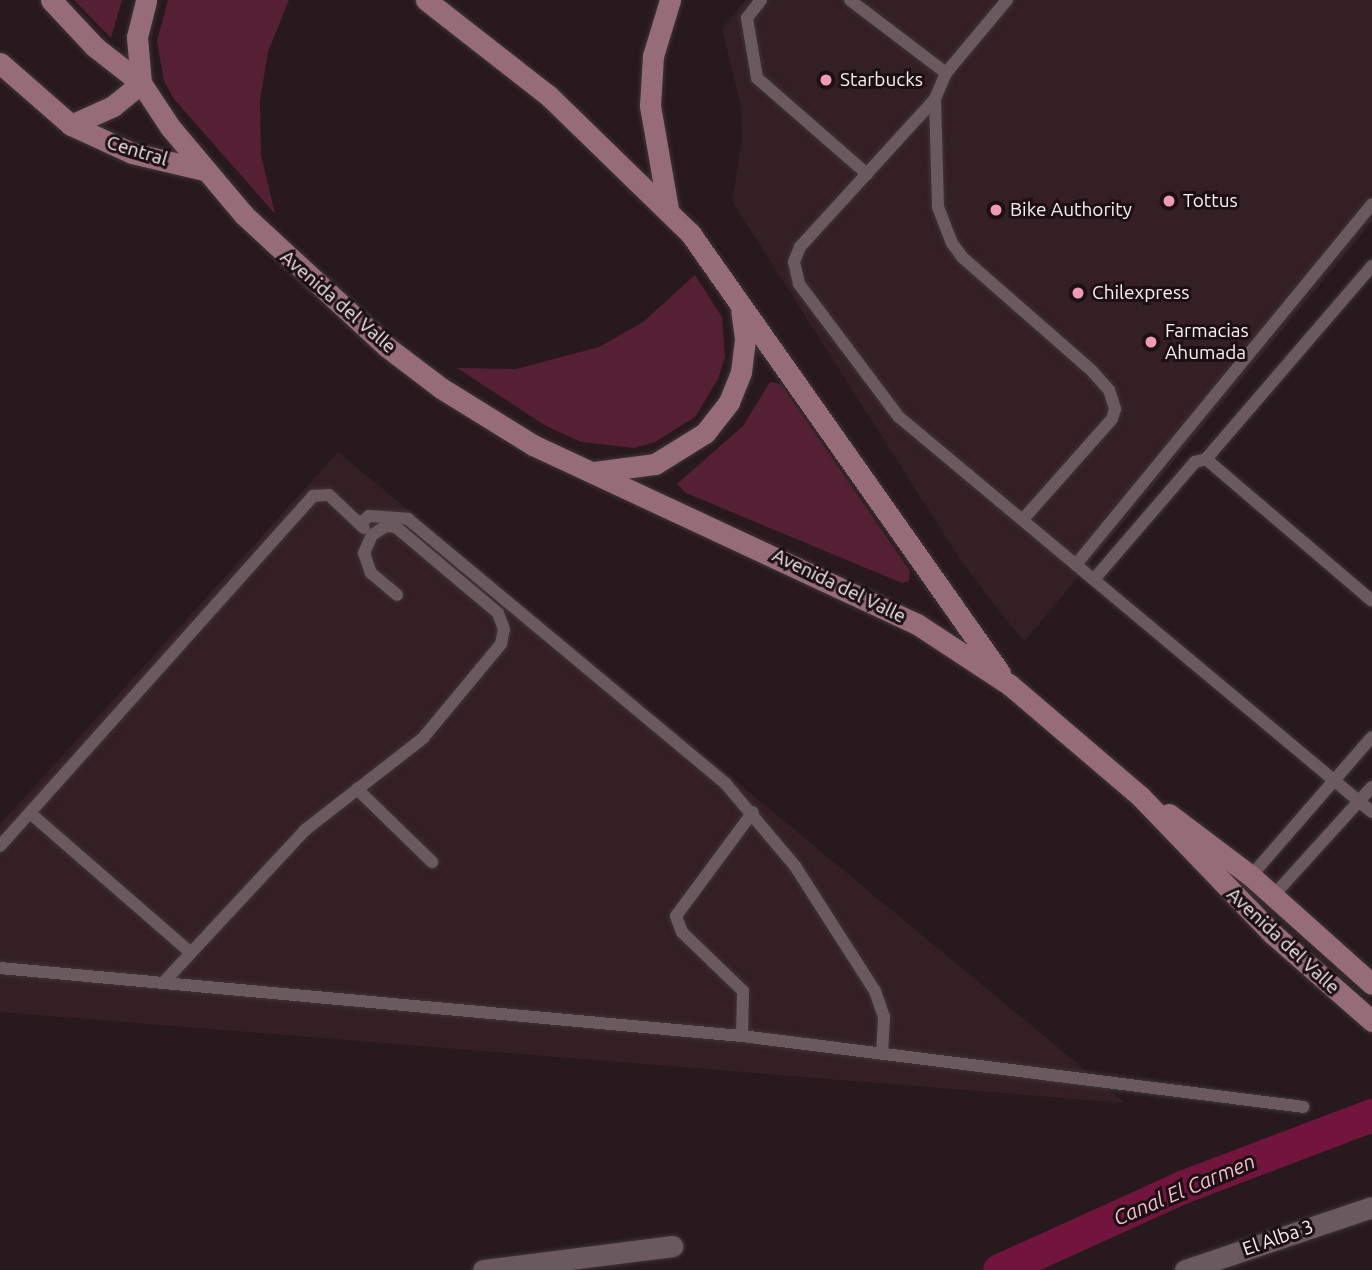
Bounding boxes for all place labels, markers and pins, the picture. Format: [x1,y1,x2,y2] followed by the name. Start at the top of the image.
[840,69,923,91] place label: Starbucks
[818,72,834,88] marker: Starbucks
[1183,190,1238,212] place label: Tottus
[1161,193,1177,209] marker: Tottus
[1010,199,1132,221] place label: Bike Authority
[988,202,1004,218] marker: Bike Authority
[1092,282,1189,304] place label: Chilexpress
[1070,285,1086,301] marker: Chilexpress
[1165,320,1249,364] place label: Farmacias Ahumada
[1143,334,1159,350] marker: Farmacias Ahumada

